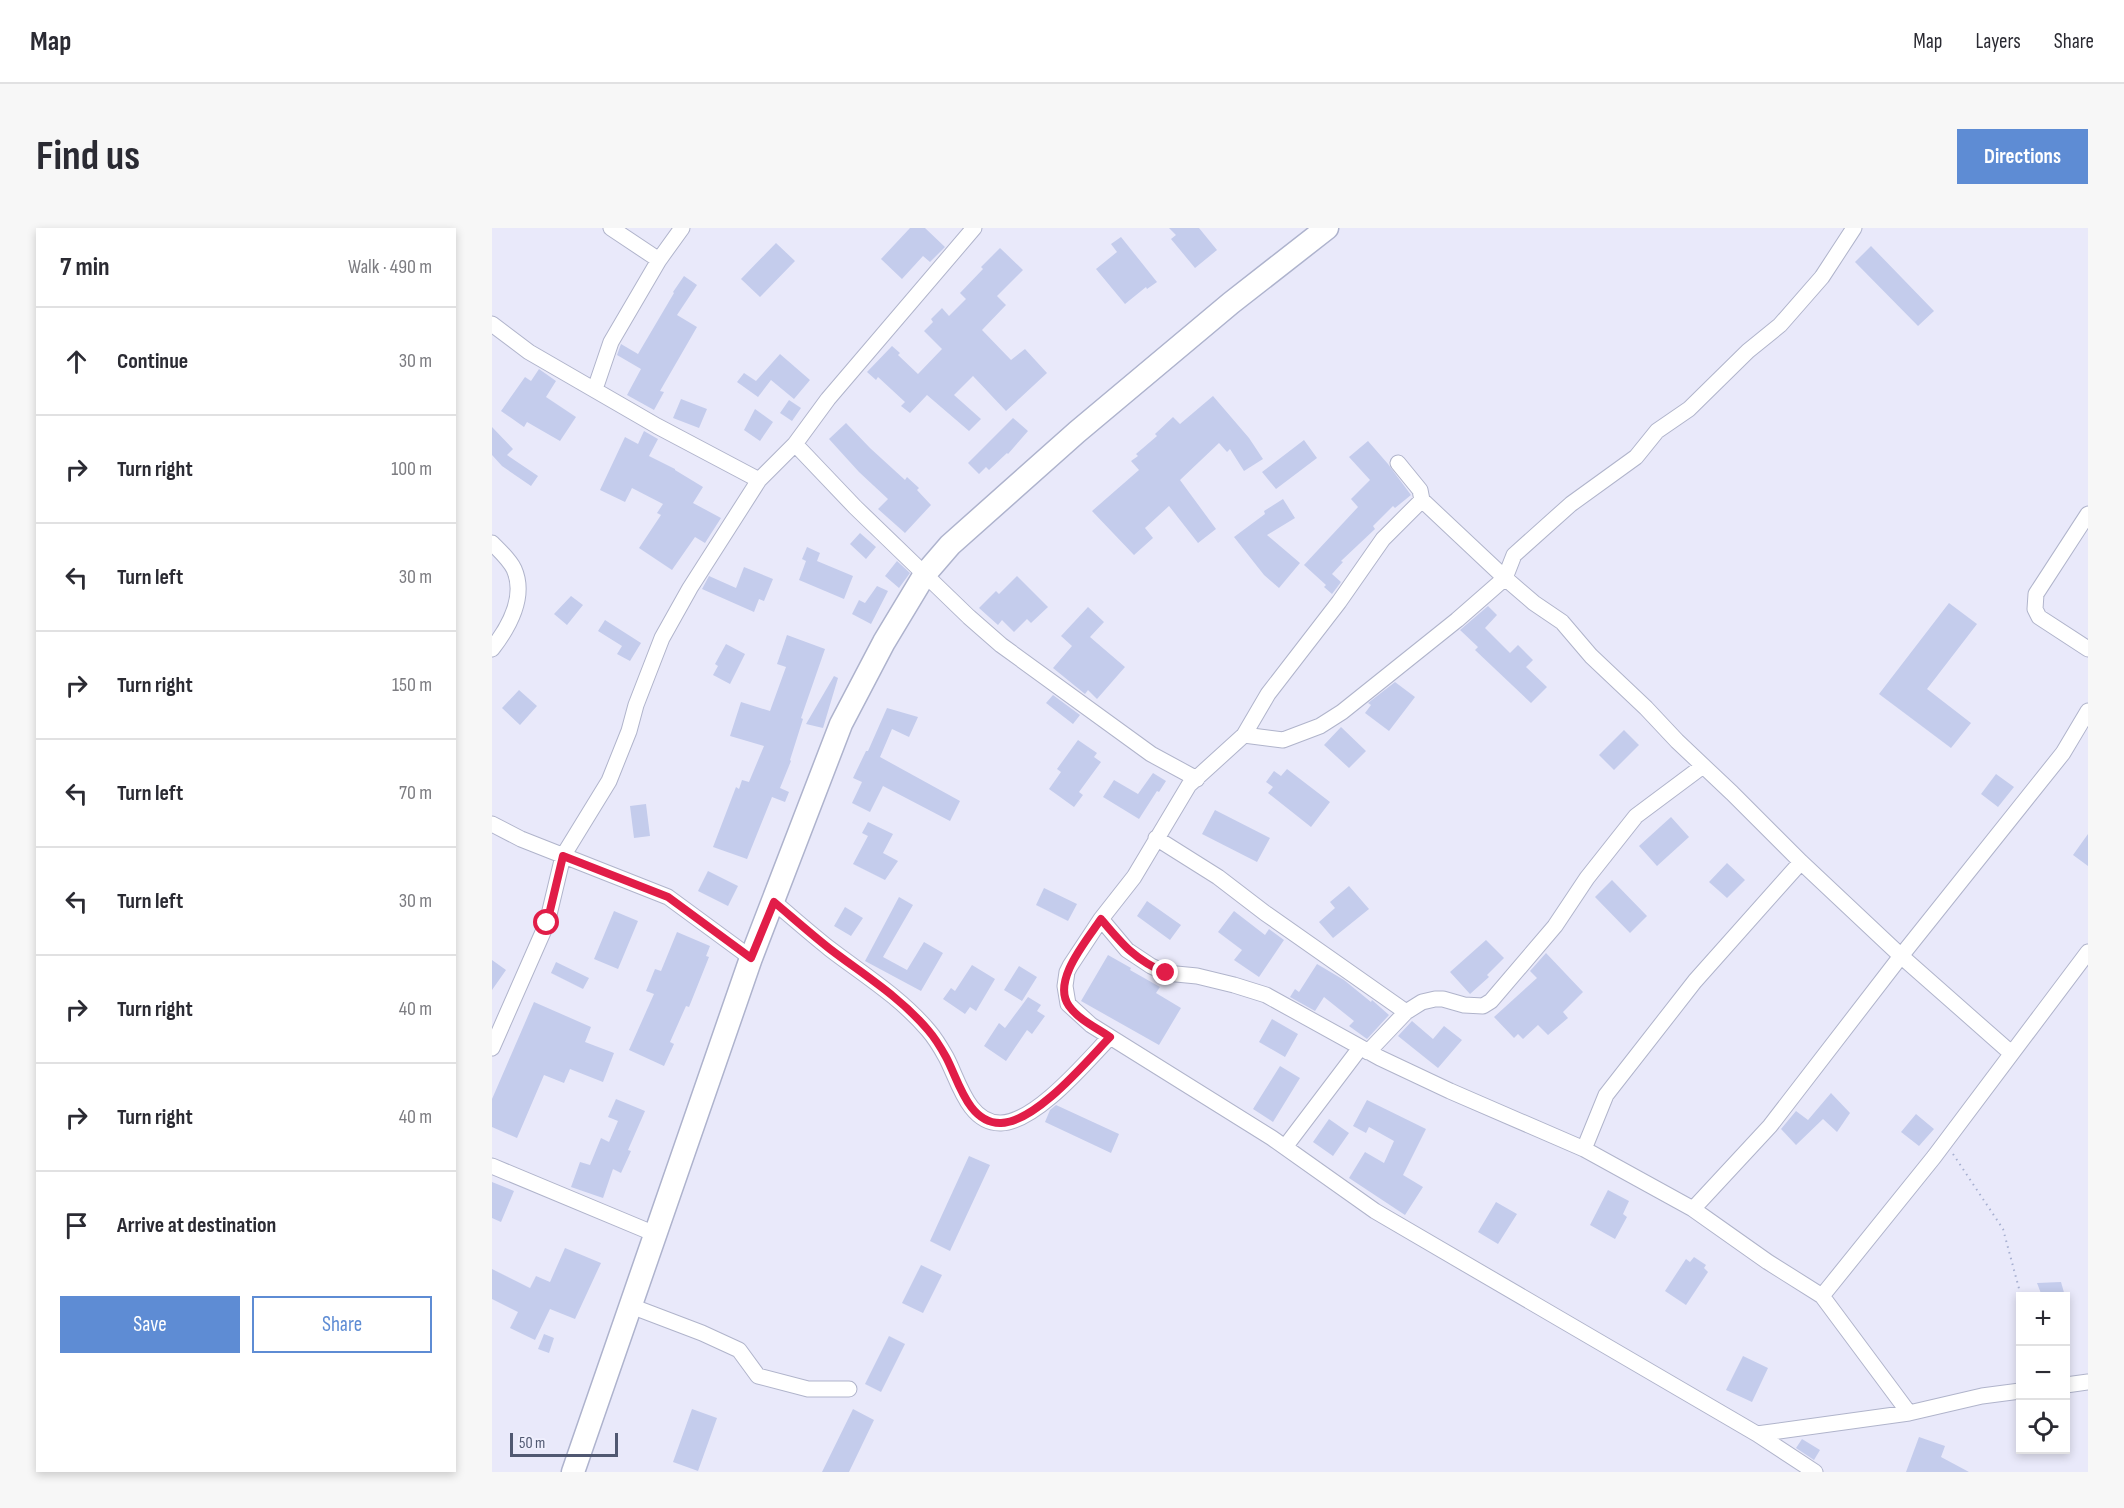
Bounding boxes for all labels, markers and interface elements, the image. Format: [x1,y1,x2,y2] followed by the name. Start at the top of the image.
[30,25,71,58] text: Map
[1913,29,1942,54] text: Map
[1975,29,2021,54] text: Layers
[2054,29,2094,54] text: Share
[1957,129,2088,184] button: Directions
[36,131,140,182] text: Find us
[60,252,109,283] text: 7 min
[348,255,432,279] text: Walk · 490 m
[60,345,93,378] icon: ahead
[117,348,188,375] text: Continue
[399,349,432,373] text: 30 m
[60,453,93,486] icon: right
[117,456,193,483] text: Turn right
[391,457,432,481] text: 100 m
[60,561,93,594] icon: left
[117,564,183,591] text: Turn left
[399,565,432,589] text: 30 m
[60,669,93,702] icon: right
[117,672,193,699] text: Turn right
[392,673,432,697] text: 150 m
[60,777,93,810] icon: left
[117,780,183,807] text: Turn left
[399,781,432,805] text: 70 m
[60,885,93,918] icon: left
[117,888,183,915] text: Turn left
[399,889,432,913] text: 30 m
[533,909,559,935] route start
[1152,959,1178,985] route end
[60,993,93,1026] icon: right
[117,996,193,1023] text: Turn right
[399,997,432,1021] text: 40 m
[60,1101,93,1134] icon: right
[117,1104,193,1131] text: Turn right
[399,1105,432,1129] text: 40 m
[60,1209,93,1242] icon: arrive
[117,1212,276,1239] text: Arrive at destination
[2016,1292,2070,1454] map controls
[2016,1292,2070,1346] button: +
[60,1296,240,1353] button: Save
[252,1296,432,1353] button: Share
[2016,1346,2070,1400] button: −
[2016,1400,2070,1454] button: locate
[510,1430,618,1458] scale bar
[519,1434,545,1453] text: 50 m

